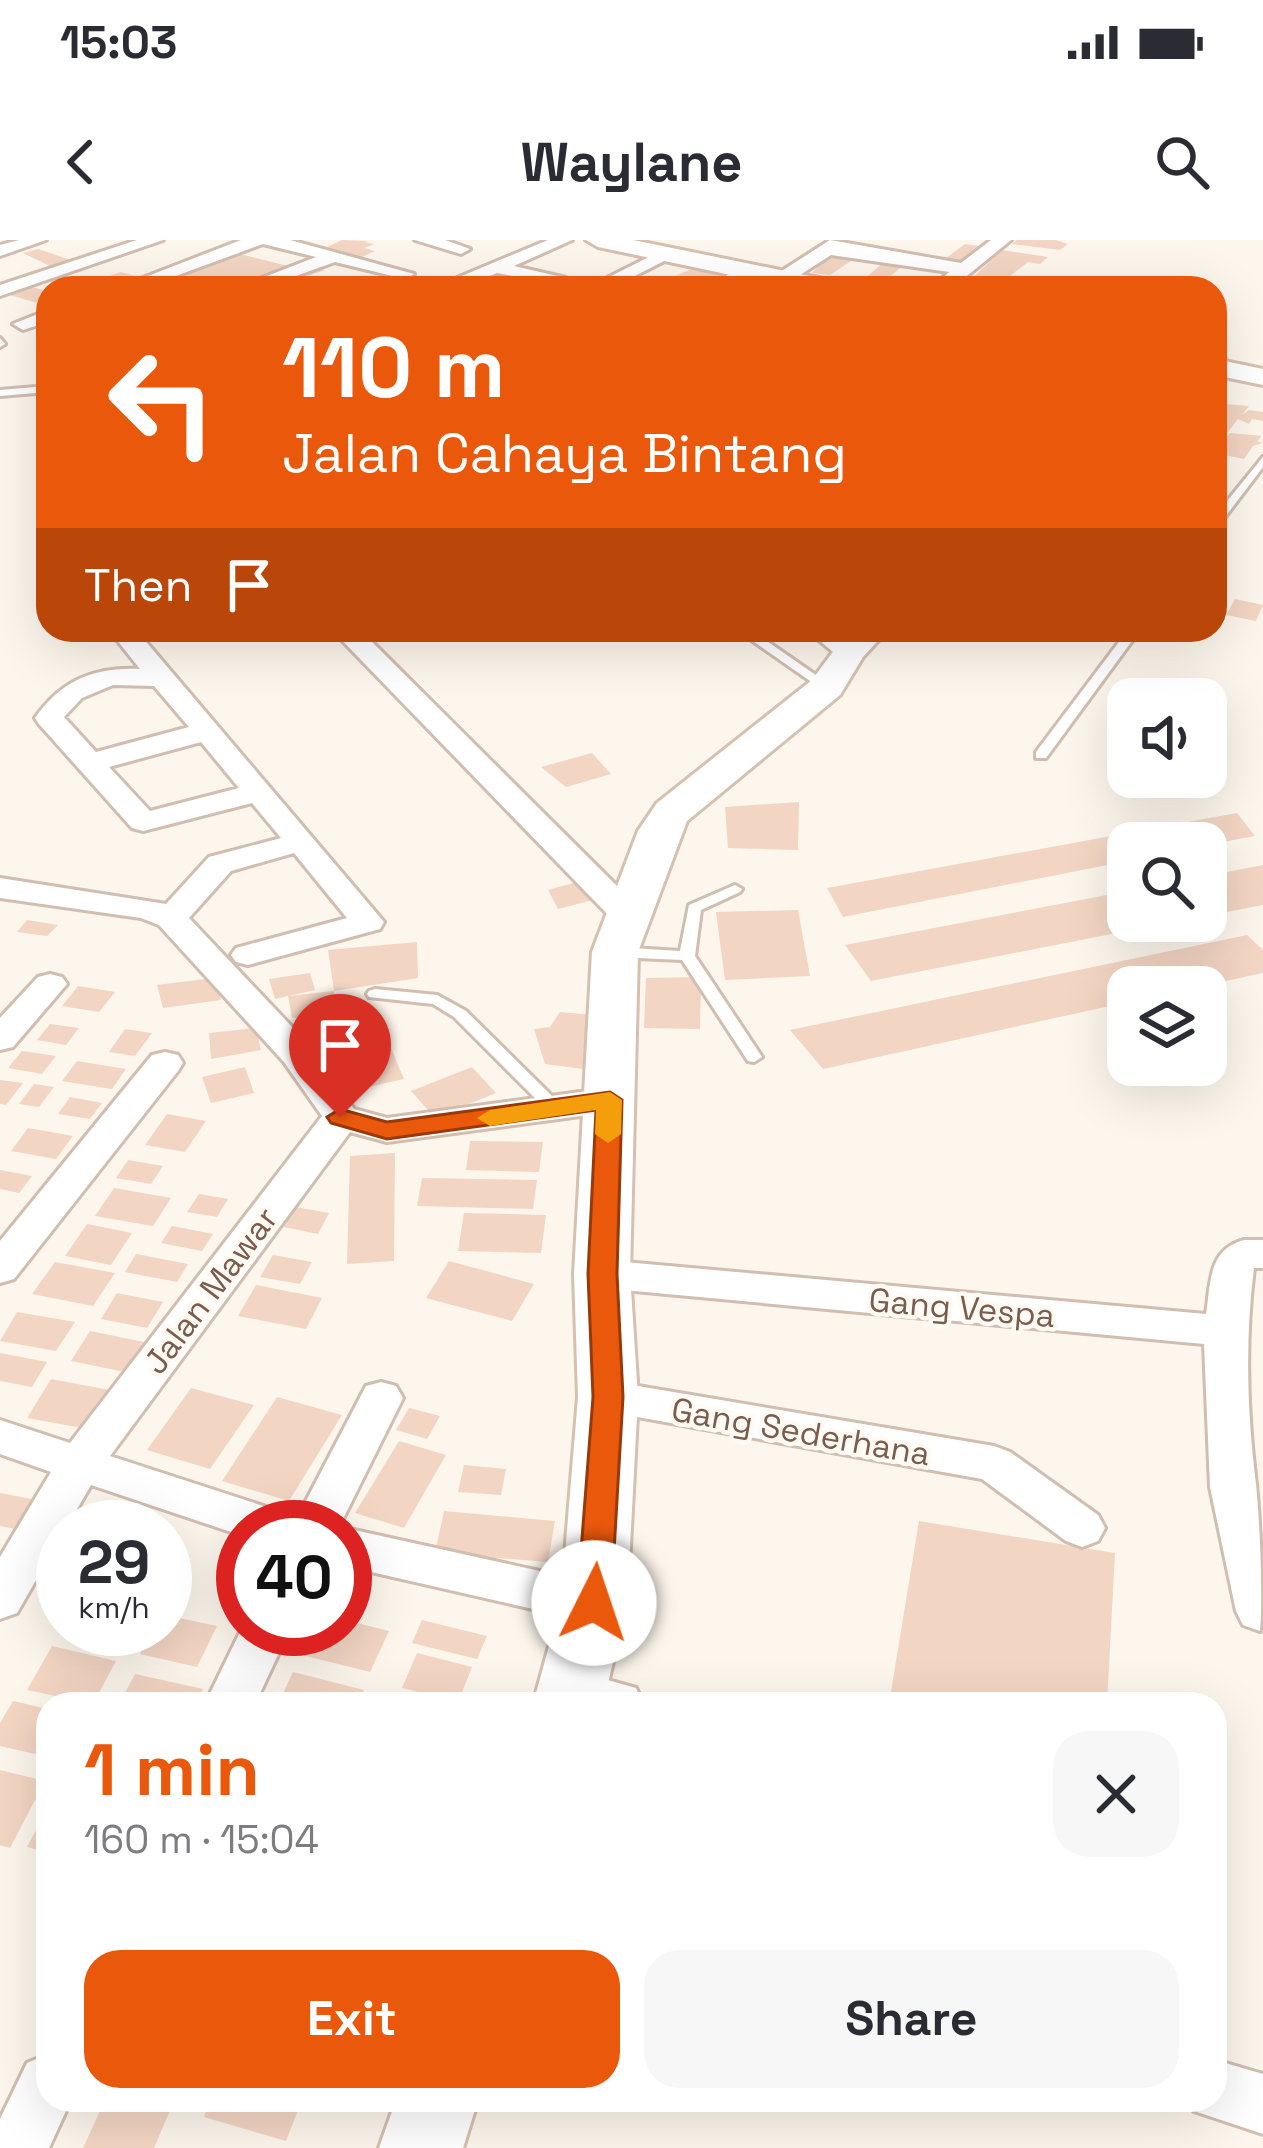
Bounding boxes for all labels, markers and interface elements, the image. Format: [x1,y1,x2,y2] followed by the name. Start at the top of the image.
[60,14,177,71] text: 15:03
[521,128,742,197] text: Waylane
[48,129,114,195] icon: back
[1149,129,1215,195] icon: search
[282,314,505,422] text: 110 m
[84,324,240,480] icon: left
[282,419,847,488] text: Jalan Cahaya Bintang
[216,552,282,618] icon: arrive
[84,557,192,614] text: Then
[1107,678,1227,1086] map controls
[1107,678,1227,798] button: sound
[1107,822,1227,942] button: search
[1107,966,1227,1086] button: layers
[289,994,391,1117] pin
[307,1012,373,1078] icon: arrive
[134,1199,287,1382] street label: Jalan Mawar
[867,1279,1057,1337] street label: Gang Vespa
[668,1389,934,1475] street label: Gang Sederhana
[216,1500,372,1656] speed limit sign: 40
[78,1524,150,1601] text: 29
[531,1540,657,1666] position arrow
[78,1588,150,1627] text: km/h
[84,1724,260,1816] text: 1 min
[1053,1731,1179,1857] button: close
[84,1815,319,1864] text: 160 m · 15:04
[84,1950,620,2088] button: Exit
[644,1950,1179,2088] button: Share

